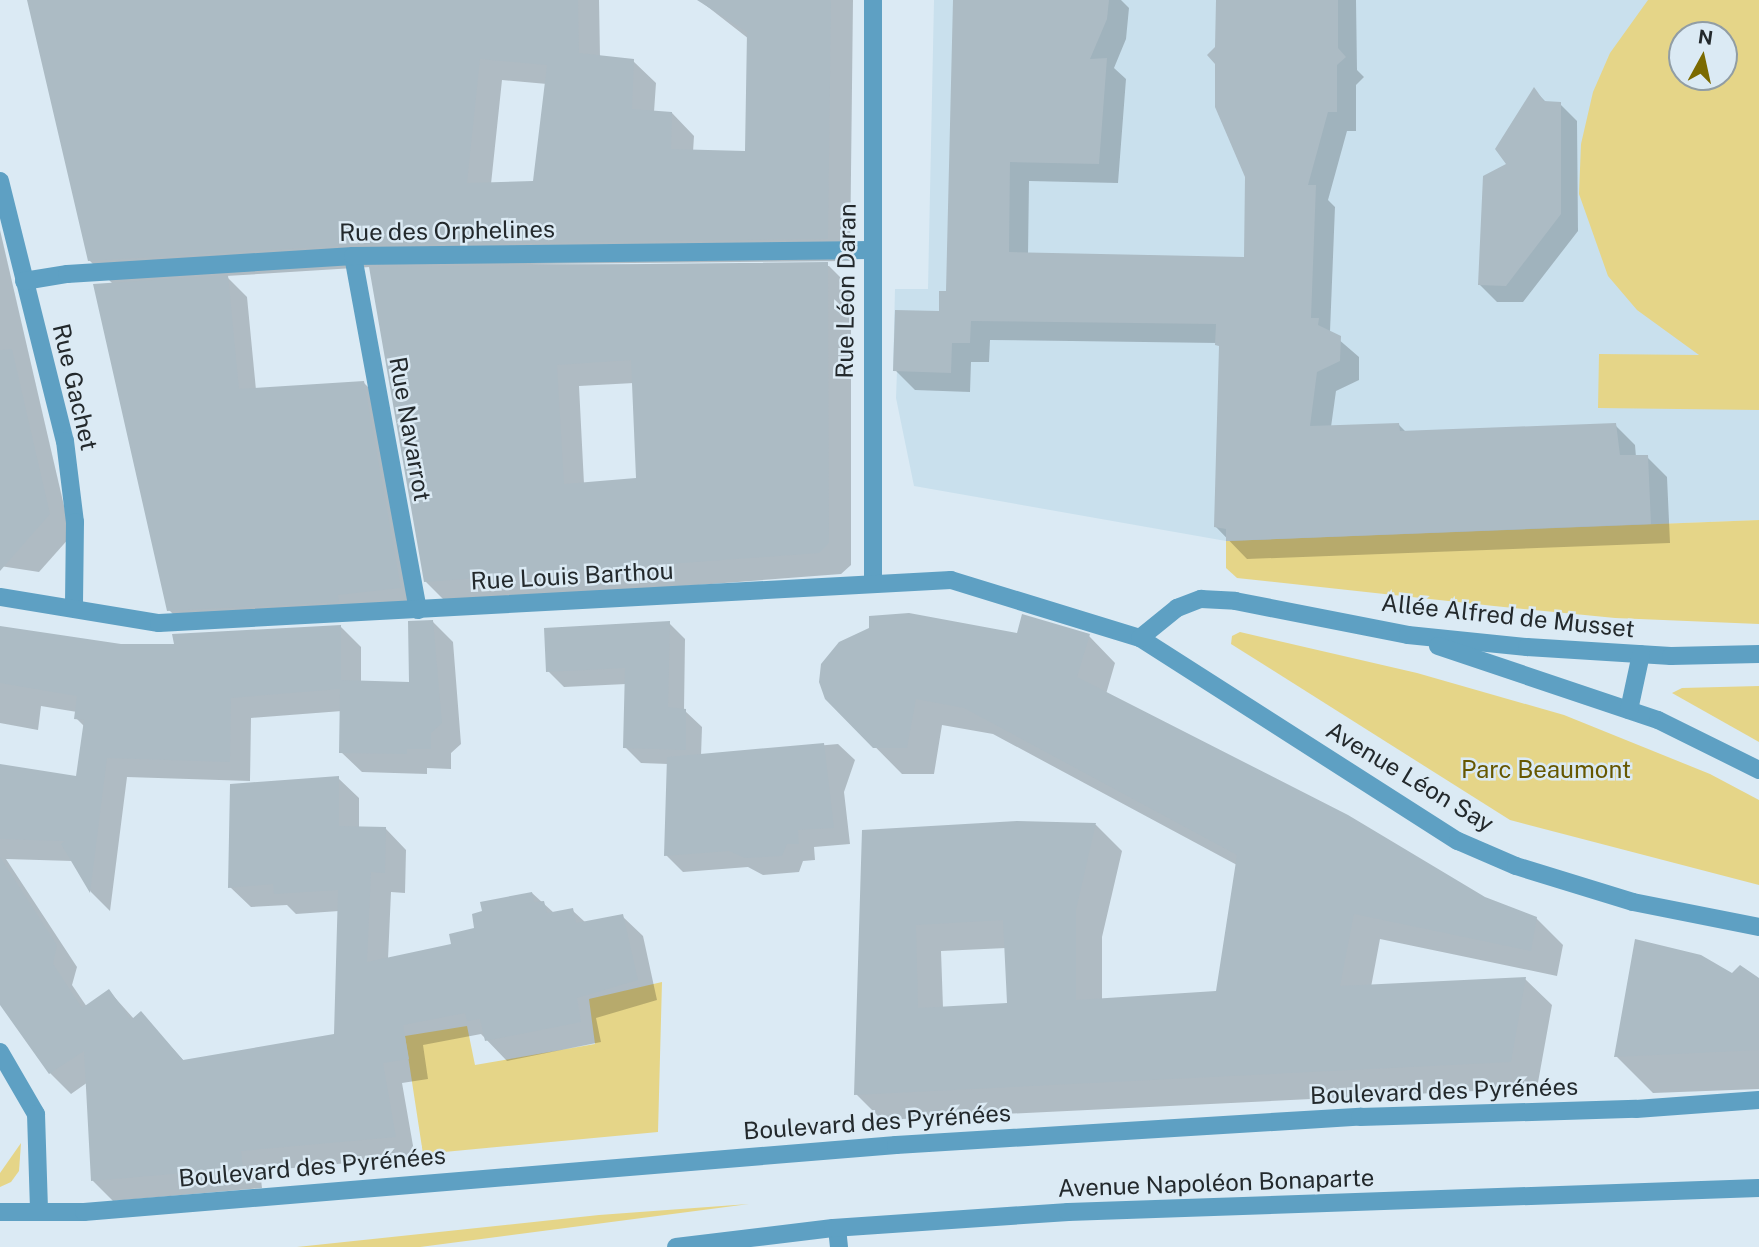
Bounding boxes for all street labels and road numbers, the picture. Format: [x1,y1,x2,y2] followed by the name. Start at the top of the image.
[830,203,862,379] street label: Rue Léon Daran
[339,215,555,247] street label: Rue des Orphelines
[46,321,104,453] street label: Rue Gachet
[383,354,437,504] street label: Rue Navarrot
[470,556,674,596] street label: Rue Louis Barthou
[1380,588,1636,644] street label: Allée Alfred de Musset
[1321,716,1499,838] street label: Avenue Léon Say
[1309,1072,1579,1110] street label: Boulevard des Pyrénées
[742,1098,1012,1146] street label: Boulevard des Pyrénées
[177,1141,447,1193] street label: Boulevard des Pyrénées
[1057,1163,1375,1203] street label: Avenue Napoléon Bonaparte

